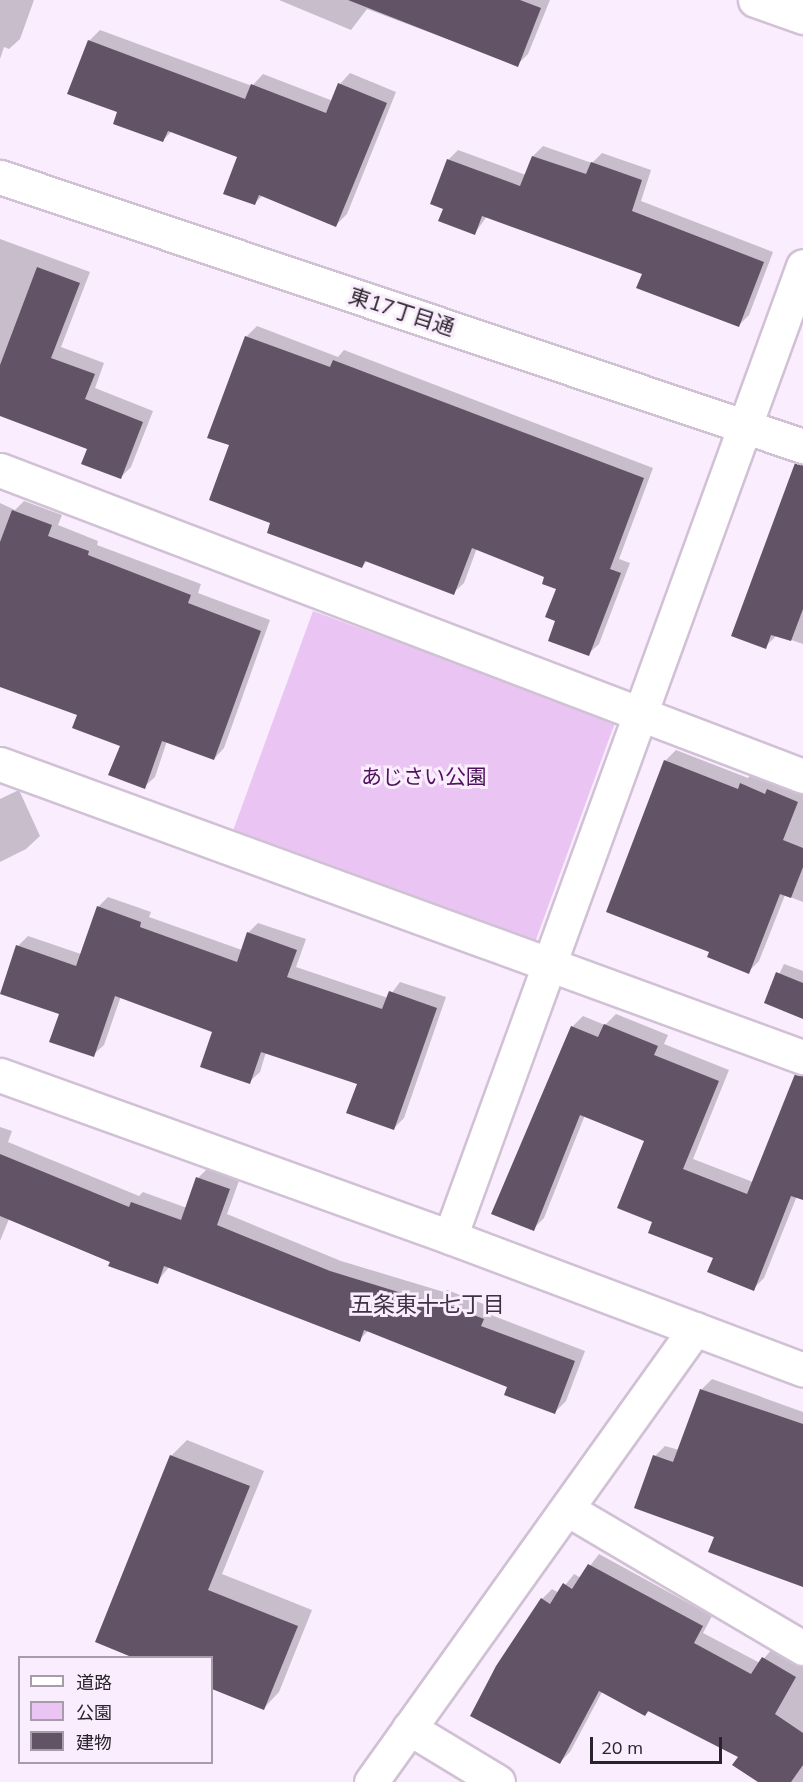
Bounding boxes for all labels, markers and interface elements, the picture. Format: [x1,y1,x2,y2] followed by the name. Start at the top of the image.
[346,282,458,340] street label: 東17丁目通
[361,763,487,789] park label: あじさい公園
[351,1292,505,1318] district label: 五条東十七丁目
[18,1656,213,1764] legend
[76,1671,112,1694] text: 道路
[76,1701,112,1724] text: 公園
[593,1725,725,1763] scale bar
[76,1731,112,1754] text: 建物
[601,1736,643,1759] text: 20 m

